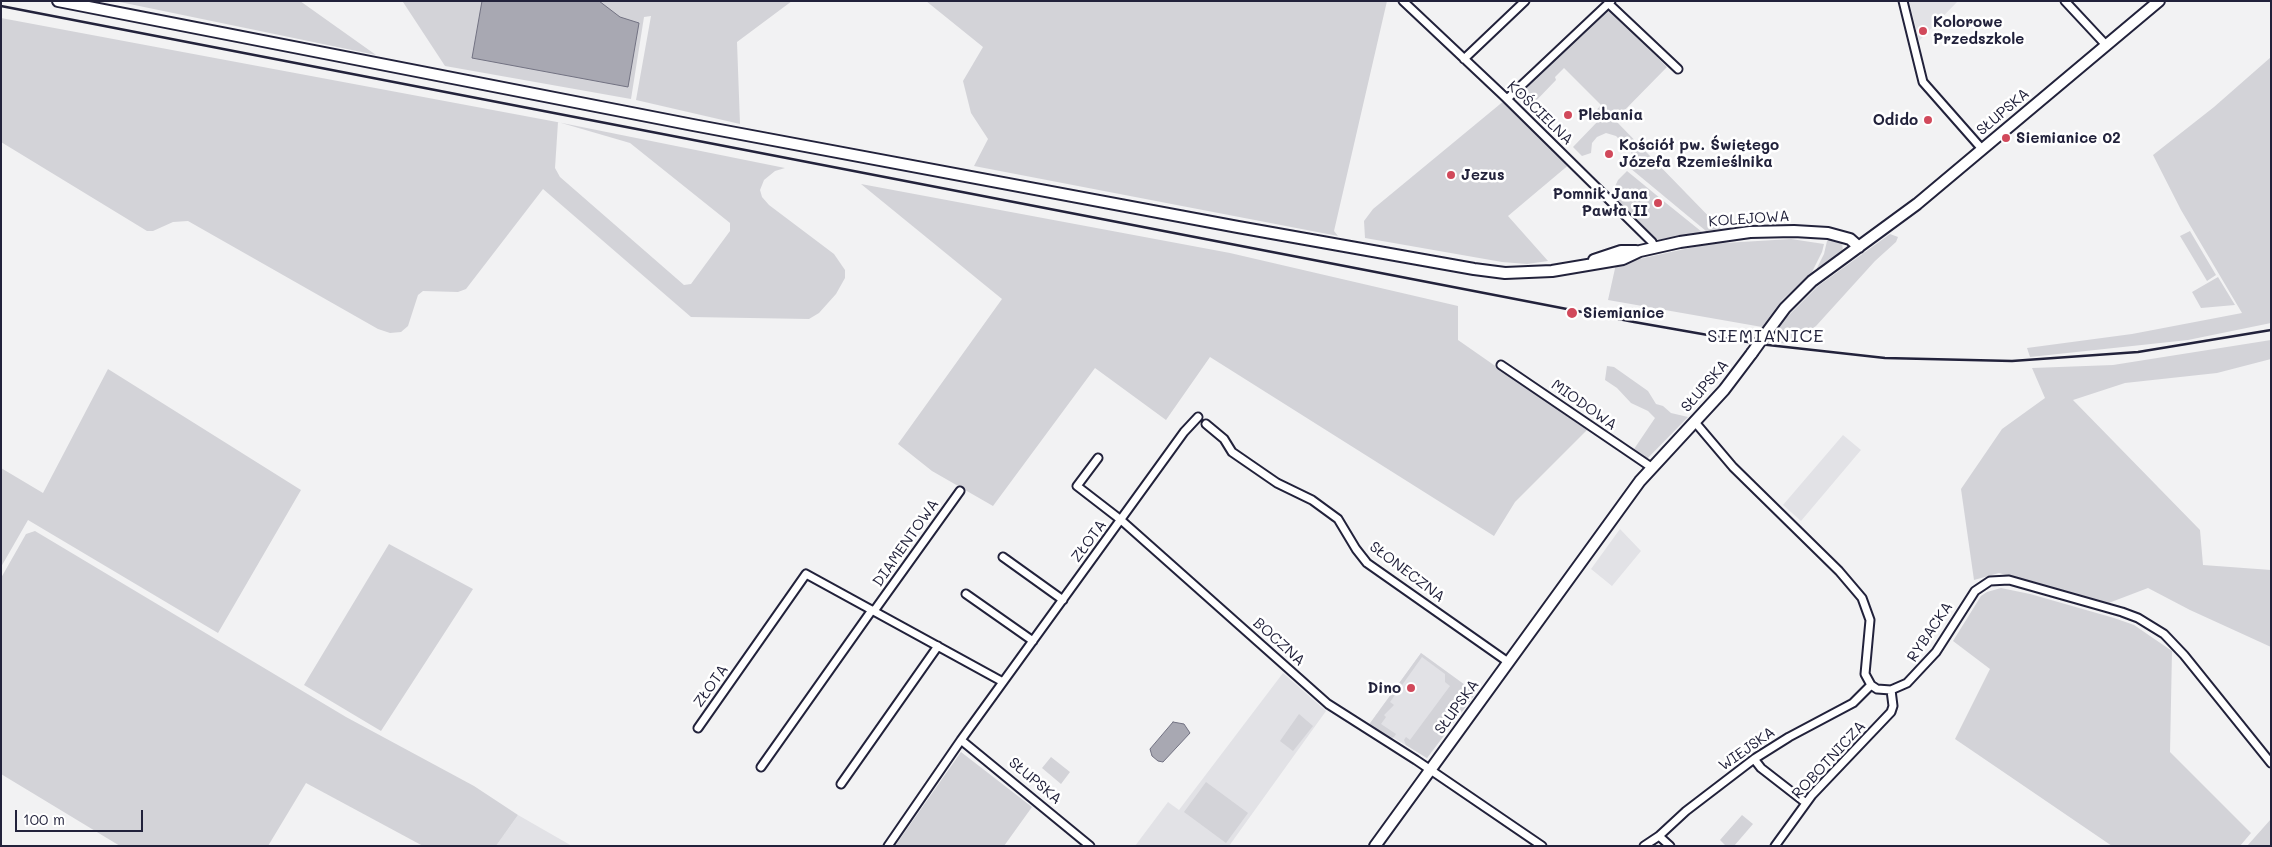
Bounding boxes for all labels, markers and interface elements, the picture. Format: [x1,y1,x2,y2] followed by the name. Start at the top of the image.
[1933,13,2024,48] place label: Kolorowe Przedszkole
[1917,25,1929,37] marker: Kolorowe Przedszkole
[1503,77,1577,149] street label: KOŚCIELNA
[1973,85,2033,139] street label: SŁUPSKA
[1578,106,1643,124] place label: Plebania
[1562,109,1574,121] marker: Plebania
[1873,111,1918,129] place label: Odido
[1922,114,1934,126] marker: Odido
[2016,129,2121,147] place label: Siemianice 02
[2000,132,2012,144] marker: Siemianice 02
[1619,136,1779,171] place label: Kościół pw. Świętego Józefa Rzemieślnika
[1603,148,1615,160] marker: Kościół pw. Świętego Józefa Rzemieślnika
[1461,166,1504,184] place label: Jezus
[1445,169,1457,181] marker: Jezus
[1553,185,1648,220] place label: Pomnik Jana Pawła II
[1652,197,1664,209] marker: Pomnik Jana Pawła II
[1708,207,1790,231] street label: KOLEJOWA
[1583,304,1664,322] place label: Siemianice
[1565,306,1579,320] marker: Siemianice
[1706,325,1826,347] district label: SIEMIANICE
[1677,356,1733,416] street label: SŁUPSKA
[1548,376,1620,434] street label: MIODOWA
[869,496,943,590] street label: DIAMENTOWA
[1068,516,1110,566] street label: ZŁOTA
[1366,538,1448,606] street label: SŁONECZNA
[1903,599,1957,665] street label: RYBACKA
[1249,614,1309,670] street label: BOCZNA
[690,661,732,711] street label: ZŁOTA
[1431,676,1483,738] street label: SŁUPSKA
[1367,679,1401,697] place label: Dino
[1405,682,1417,694] marker: Dino
[1788,717,1870,803] street label: ROBOTNICZA
[1715,723,1779,775] street label: WIEJSKA
[1005,754,1065,808] street label: SŁUPSKA
[18,800,145,832] scale bar
[23,809,65,829] text: 100 m

